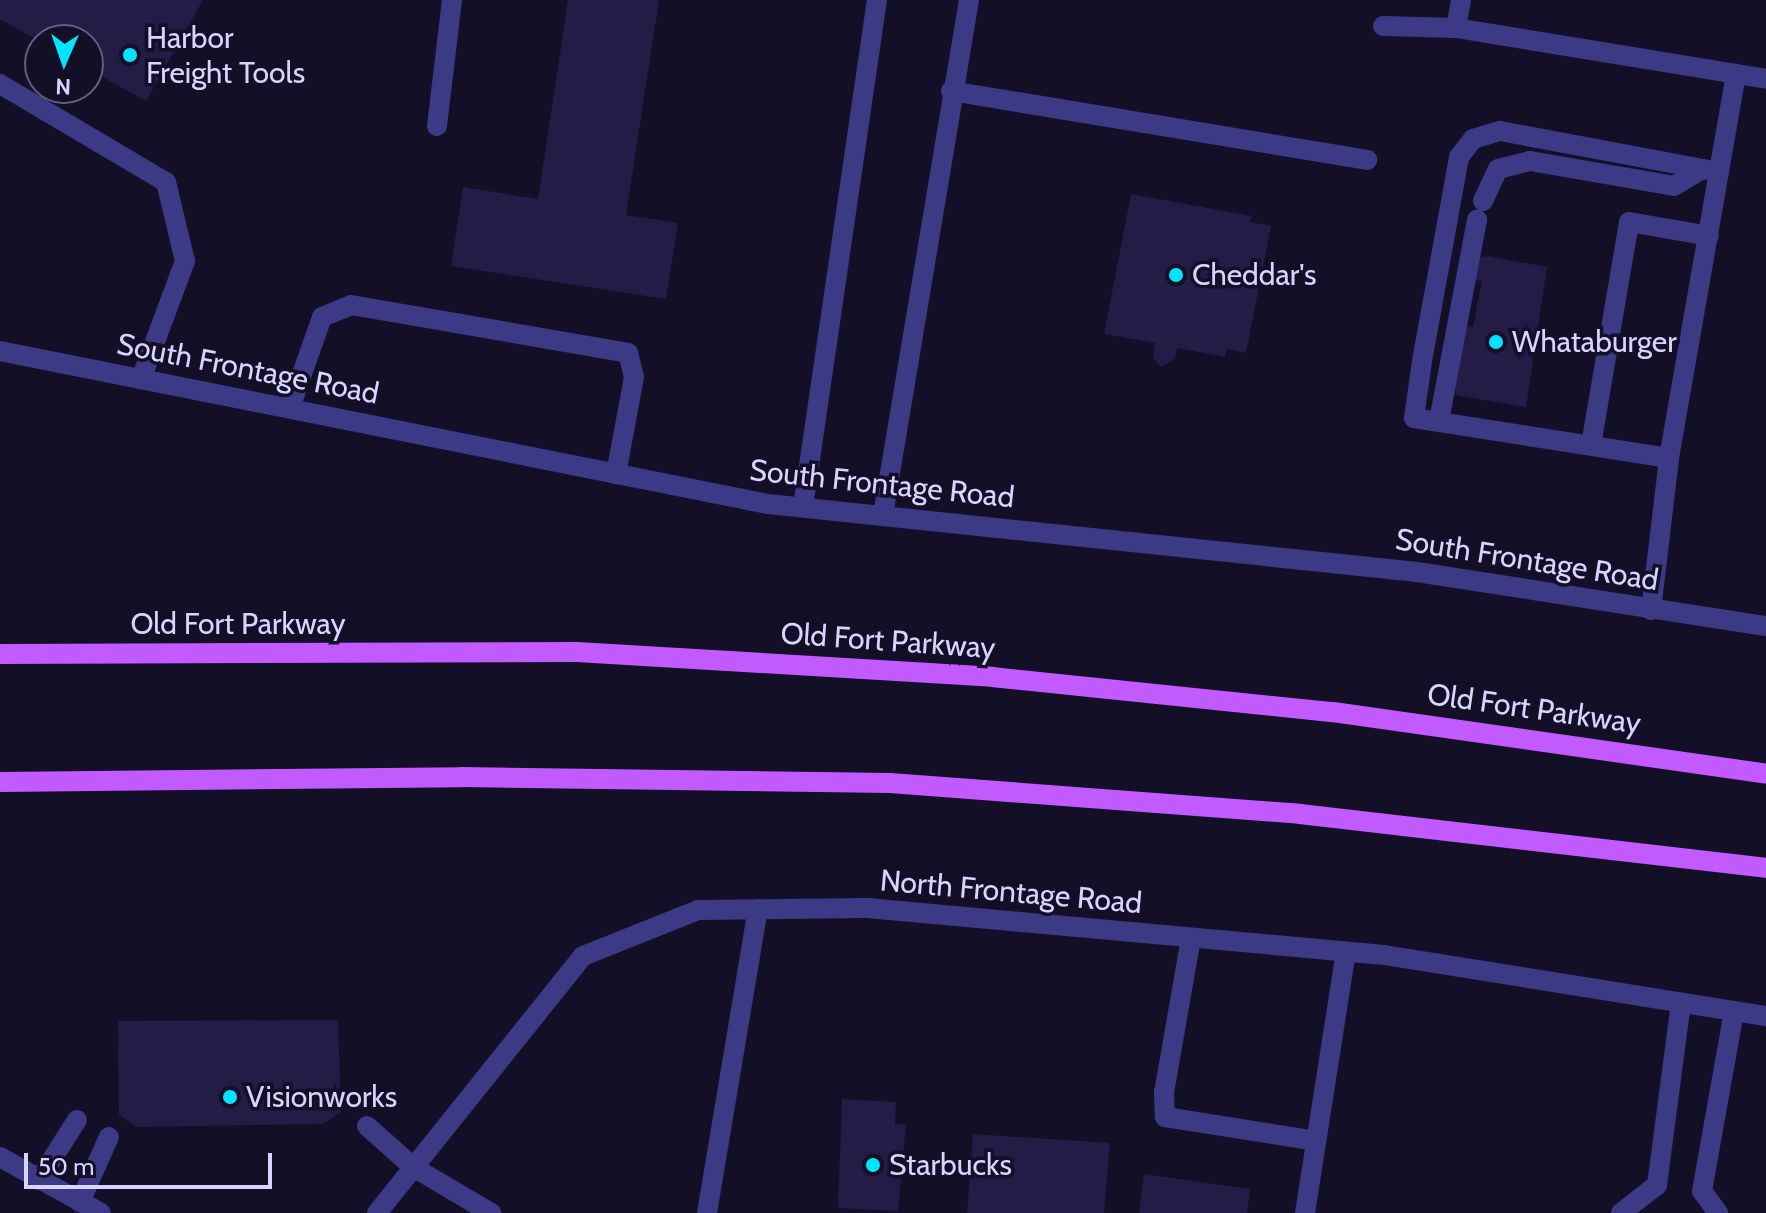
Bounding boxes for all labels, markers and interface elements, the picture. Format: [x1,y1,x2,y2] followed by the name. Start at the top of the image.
[146,20,305,90] place label: Harbor Freight Tools
[24,24,104,104] north arrow
[121,46,139,64] marker: Harbor Freight Tools
[55,73,71,100] text: N
[1192,257,1316,293] place label: Cheddar's
[1167,266,1185,284] marker: Cheddar's
[1512,324,1677,360] place label: Whataburger
[114,326,382,412] street label: South Frontage Road
[1487,333,1505,351] marker: Whataburger
[748,452,1016,516] street label: South Frontage Road
[1393,521,1661,599] street label: South Frontage Road
[130,606,346,642] street label: Old Fort Parkway
[779,616,997,666] street label: Old Fort Parkway
[1425,676,1643,742] street label: Old Fort Parkway
[878,863,1144,921] street label: North Frontage Road
[246,1079,397,1115] place label: Visionworks
[221,1088,239,1106] marker: Visionworks
[28,1137,276,1187] scale bar
[889,1147,1012,1183] place label: Starbucks
[38,1152,94,1181] text: 50 m
[864,1156,882,1174] marker: Starbucks

